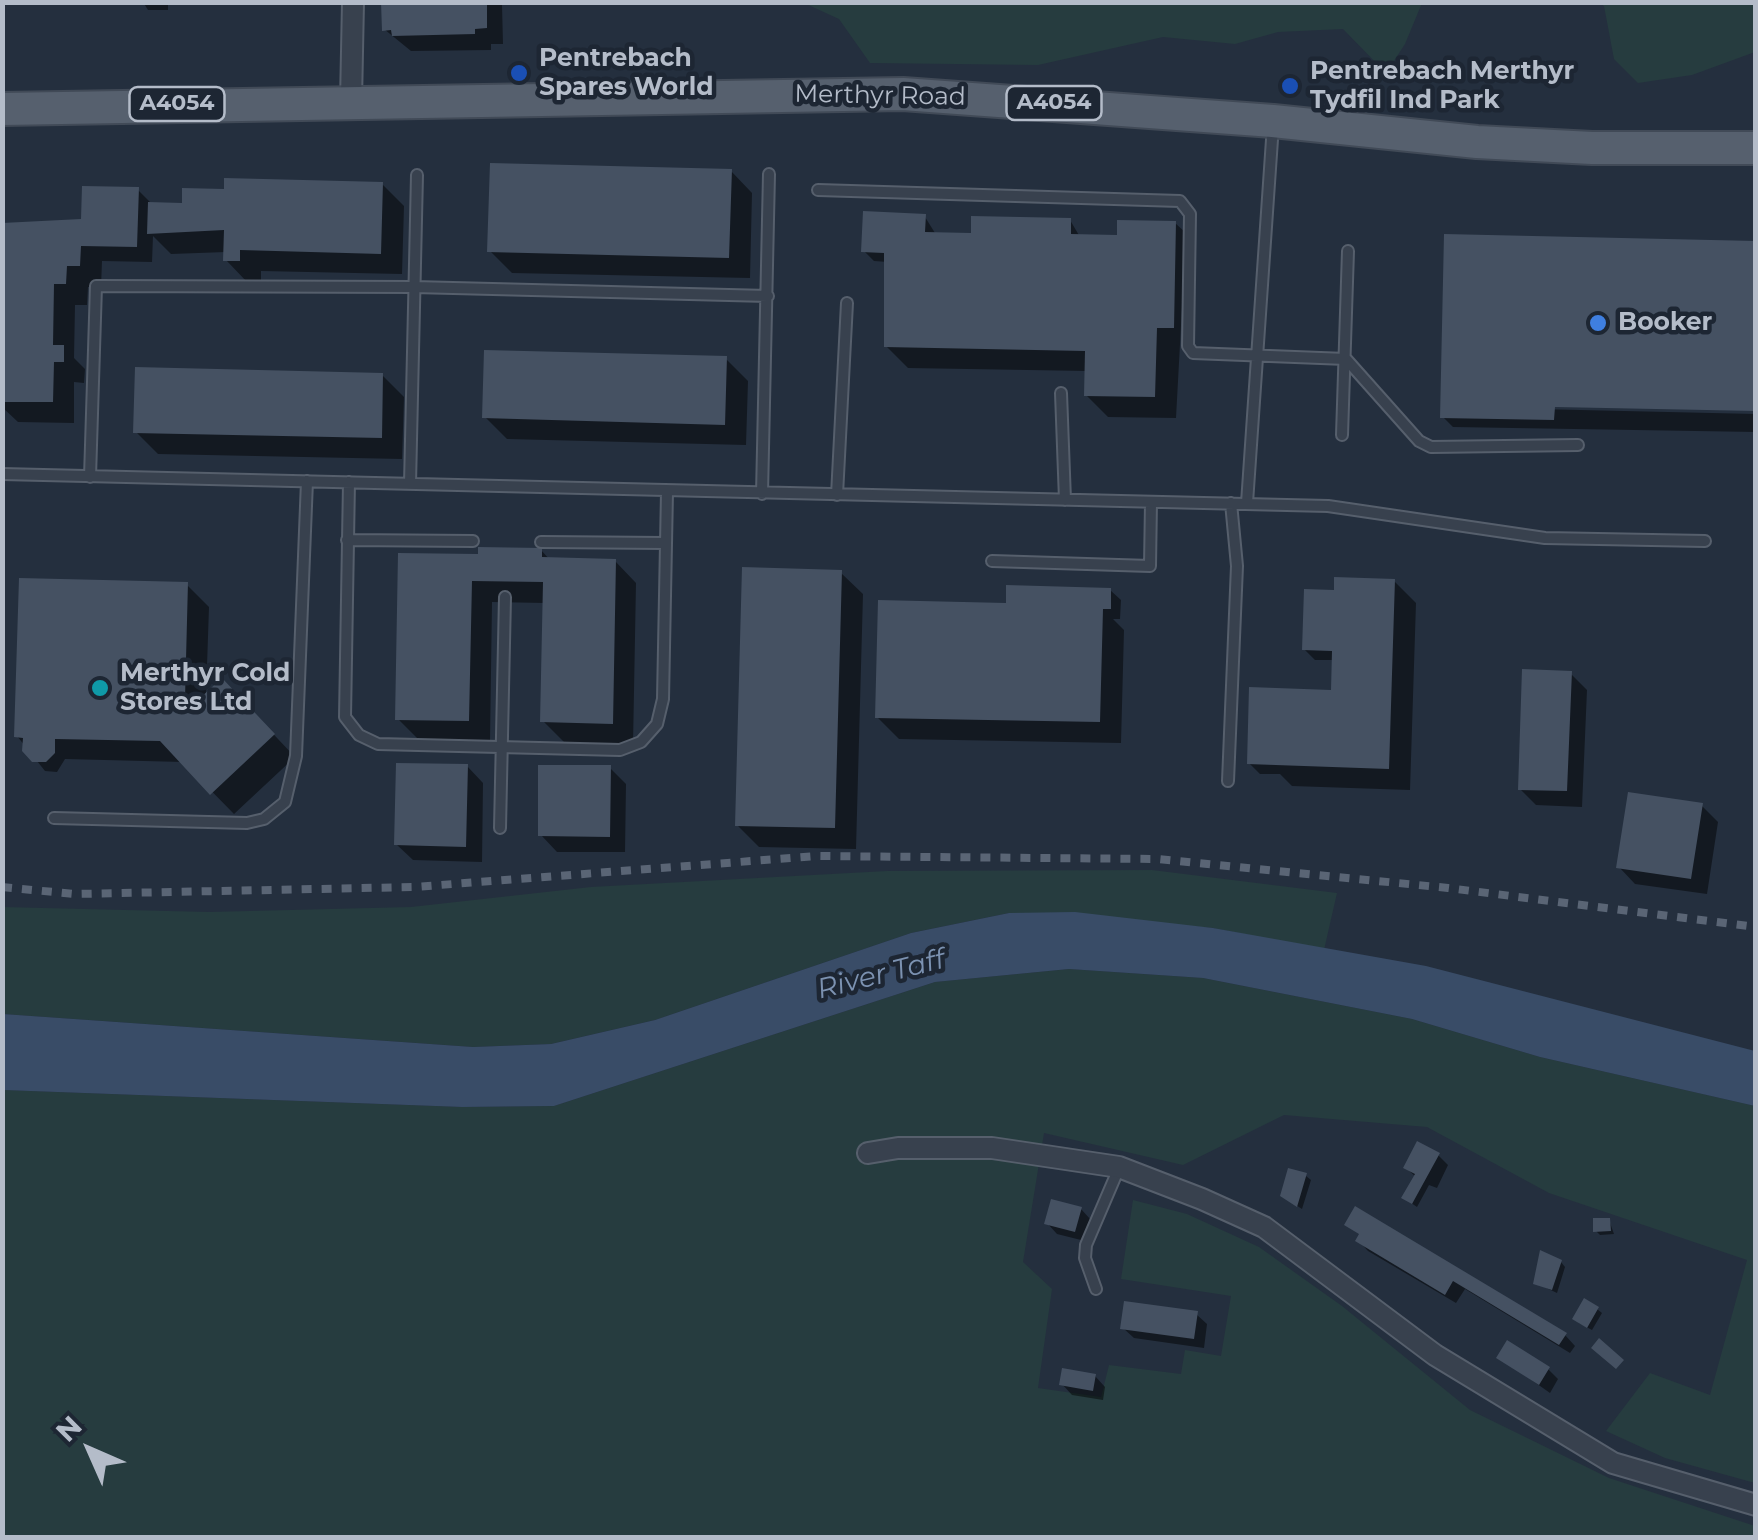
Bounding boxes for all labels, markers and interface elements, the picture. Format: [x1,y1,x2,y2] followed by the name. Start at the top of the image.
[539,44,714,103] place label: Pentrebach Spares World
[1310,57,1574,116] place label: Pentrebach Merthyr Tydfil Ind Park
[508,62,530,84] marker: Pentrebach Spares World
[1279,75,1301,97] marker: Pentrebach Merthyr Tydfil Ind Park
[794,80,966,112] street label: Merthyr Road
[1006,86,1102,120] road number: A4054
[130,87,224,121] road number: A4054
[1618,308,1712,338] place label: Booker
[1587,312,1609,334] marker: Booker
[120,659,290,718] place label: Merthyr Cold Stores Ltd
[89,677,111,699] marker: Merthyr Cold Stores Ltd
[814,943,948,1007] water label: River Taff
[40,1400,140,1500] north arrow
[49,1409,89,1449] text: N

